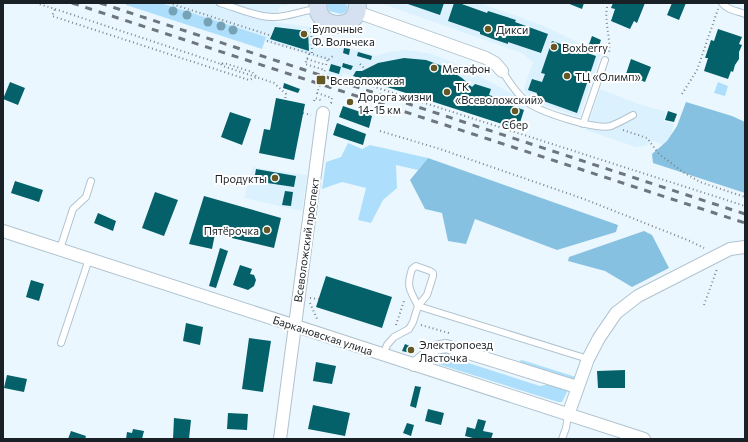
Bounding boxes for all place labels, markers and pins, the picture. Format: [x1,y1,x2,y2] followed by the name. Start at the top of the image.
[312,22,375,48] place label: Булочные Ф. Вольчека
[496,23,528,36] place label: Дикси
[483,24,493,34] marker: Дикси
[299,29,309,39] marker: Булочные Ф. Вольчека
[562,41,608,54] place label: Boxberry
[549,42,559,52] marker: Boxberry
[442,62,490,75] place label: Мегафон
[429,63,439,73] marker: Мегафон
[575,70,641,83] place label: ТЦ «Олимп»
[562,71,572,81] marker: ТЦ «Олимп»
[315,74,327,86] marker: Всеволожская
[330,74,405,87] place label: Всеволожская
[455,80,543,106] place label: ТК «Всеволожский»
[442,87,452,97] marker: ТК «Всеволожский»
[358,90,432,116] place label: Дорога жизни 14-15 км
[345,97,355,107] marker: Дорога жизни 14-15 км
[510,106,520,116] marker: Сбер
[502,118,528,131] place label: Сбер
[215,172,267,185] place label: Продукты
[270,173,280,183] marker: Продукты
[204,224,259,237] place label: Пятёрочка
[262,225,272,235] marker: Пятёрочка
[419,338,494,364] place label: Электропоезд Ласточка
[406,345,416,355] marker: Электропоезд Ласточка

